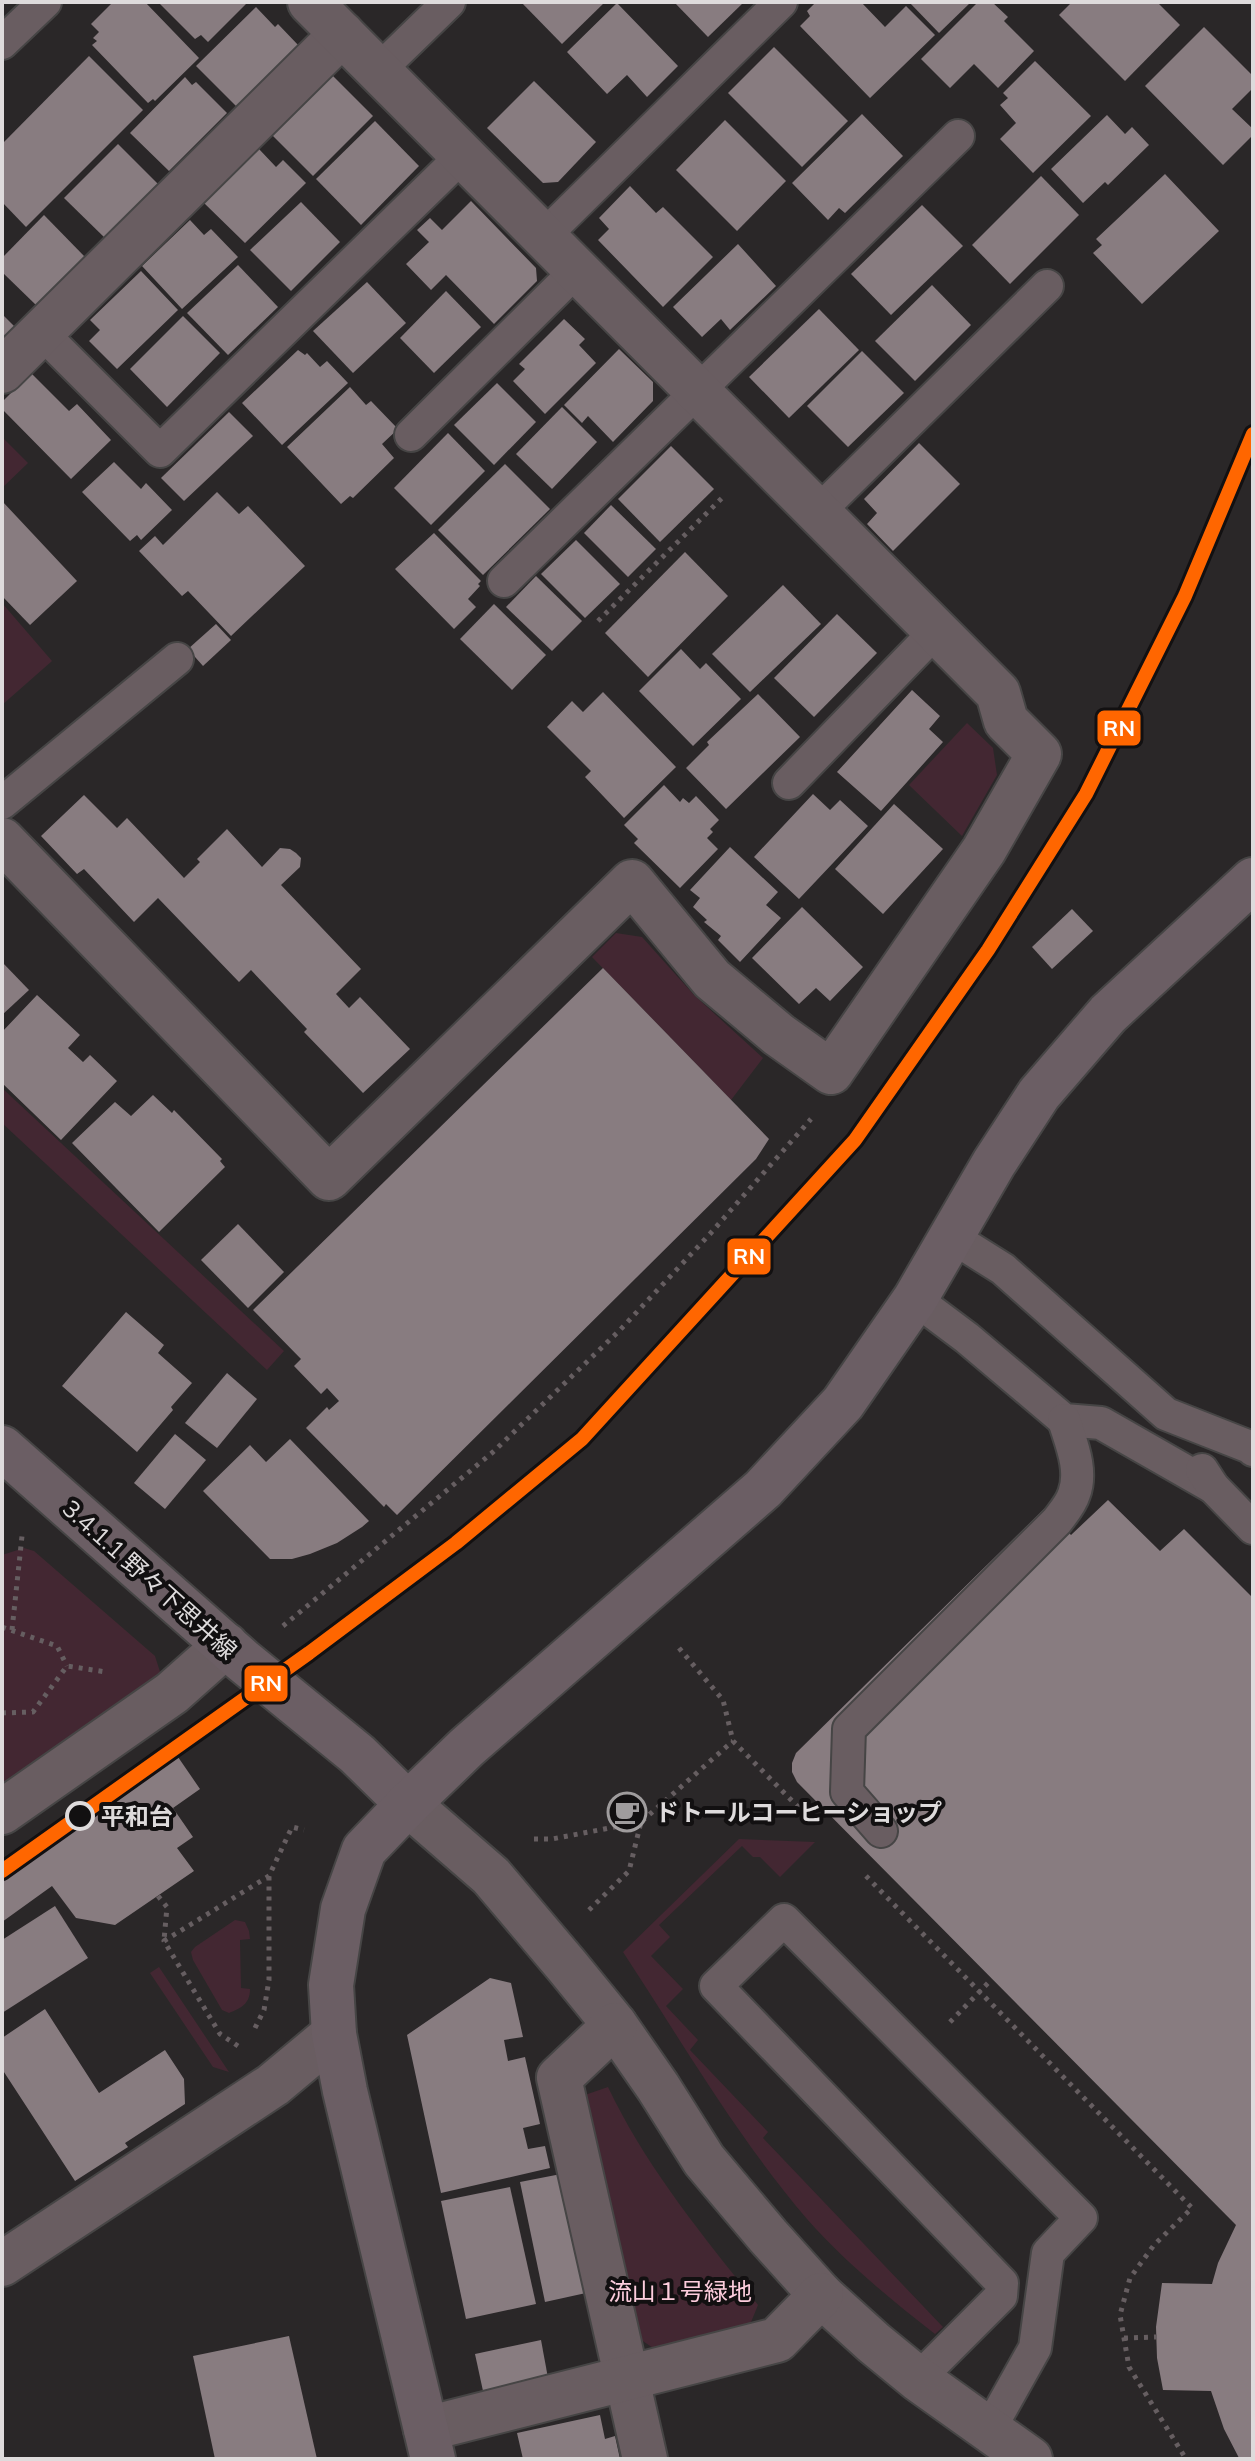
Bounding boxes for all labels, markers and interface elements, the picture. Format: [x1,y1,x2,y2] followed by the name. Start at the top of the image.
[1096,709,1142,747] line badge: RN
[1103,714,1135,742] text: RN
[726,1237,772,1276] line badge: RN
[733,1242,765,1270] text: RN
[57,1493,243,1665] street label: 3.4.1.1 野々下思井線
[243,1664,289,1703] line badge: RN
[250,1669,282,1697] text: RN
[606,1791,648,1833] cafe icon: ドトールコーヒーショップ
[655,1797,942,1827] place label: ドトールコーヒーショップ
[101,1801,173,1831] place label: 平和台
[66,1802,94,1830] marker: 平和台
[608,2276,752,2306] park label: 流山１号緑地

